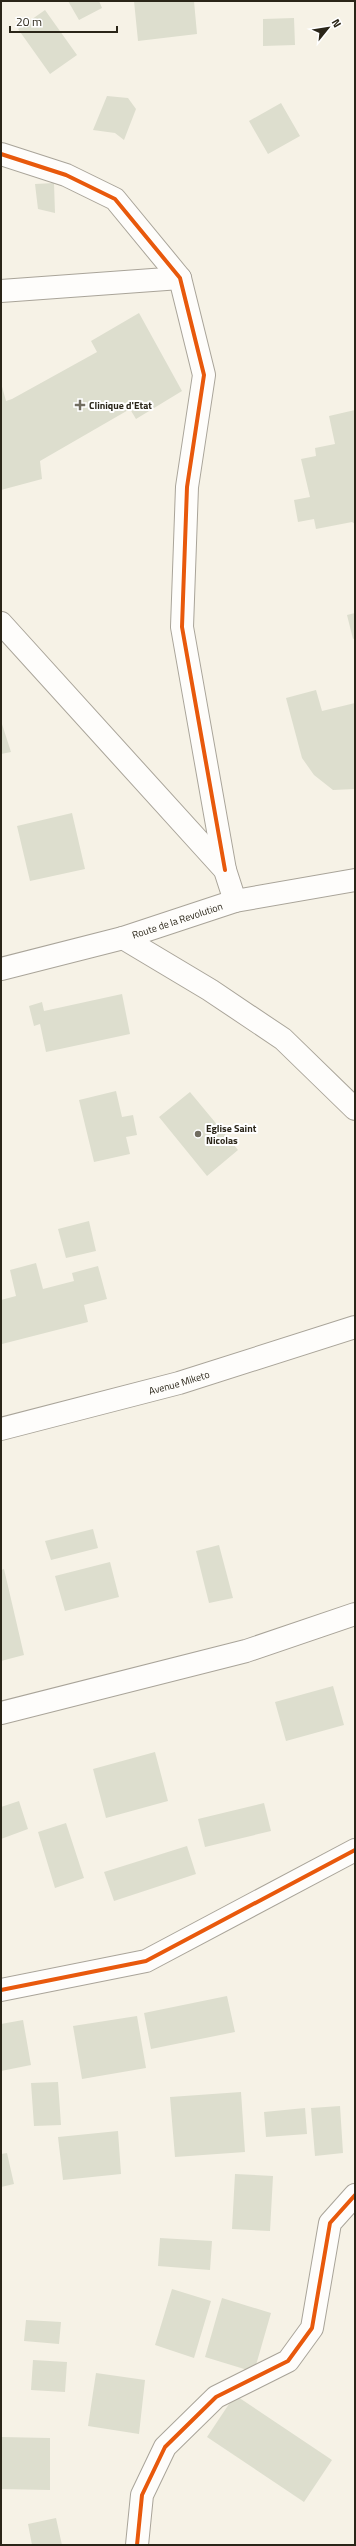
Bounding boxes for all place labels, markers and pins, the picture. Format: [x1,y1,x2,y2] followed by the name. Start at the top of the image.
[89,398,152,413] place label: Clinique d'Etat
[74,399,86,411] marker: Clinique d'Etat
[206,1121,257,1148] place label: Eglise Saint Nicolas
[193,1129,203,1139] marker: Eglise Saint Nicolas

